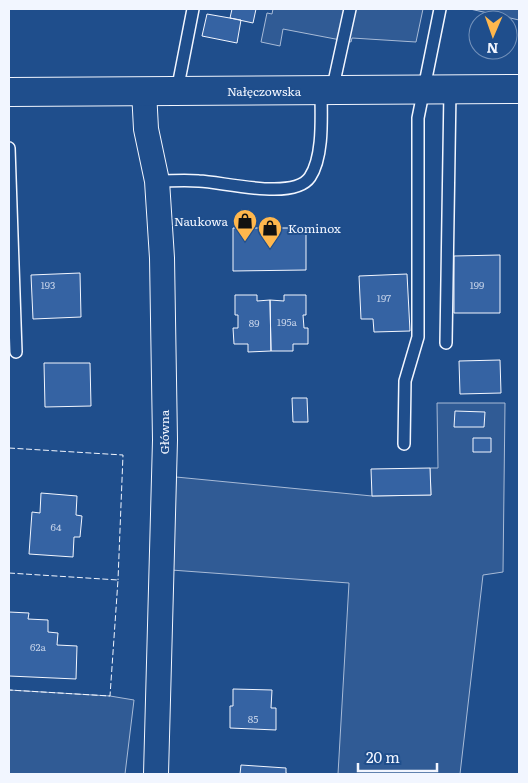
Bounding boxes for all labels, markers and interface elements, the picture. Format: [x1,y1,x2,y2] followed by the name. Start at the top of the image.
[468,10,518,60] north arrow
[486,39,499,59] text: N
[227,82,302,100] street label: Nałęczowska
[232,208,258,242] shop icon: Naukowa
[174,212,229,230] place label: Naukowa
[257,215,283,249] shop icon: Kominox
[288,219,341,237] place label: Kominox
[41,277,55,292] house number: 193
[470,277,484,292] house number: 199
[377,290,391,305] house number: 197
[277,314,297,329] house number: 195a
[249,315,259,330] house number: 89
[155,409,173,454] street label: Główna
[51,519,62,534] house number: 64
[30,639,47,654] house number: 62a
[248,711,258,726] house number: 85
[358,740,437,772] scale bar
[366,745,400,768] text: 20 m

